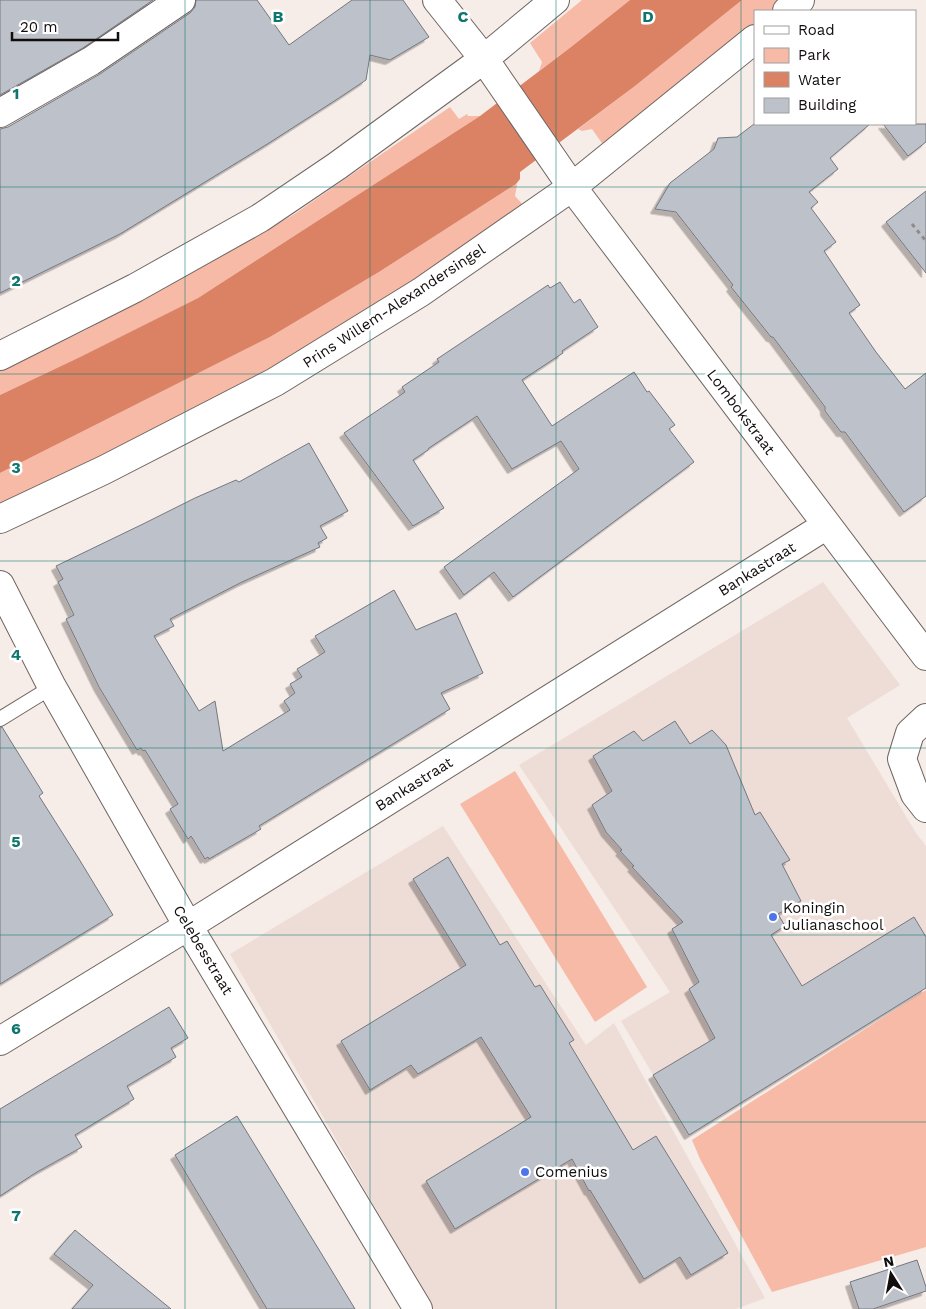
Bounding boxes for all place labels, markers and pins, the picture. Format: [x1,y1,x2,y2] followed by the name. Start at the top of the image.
[783,899,884,934] place label: Koningin Julianaschool
[767,911,779,923] marker: Koningin Julianaschool
[535,1163,608,1181] place label: Comenius
[519,1166,531,1178] marker: Comenius

